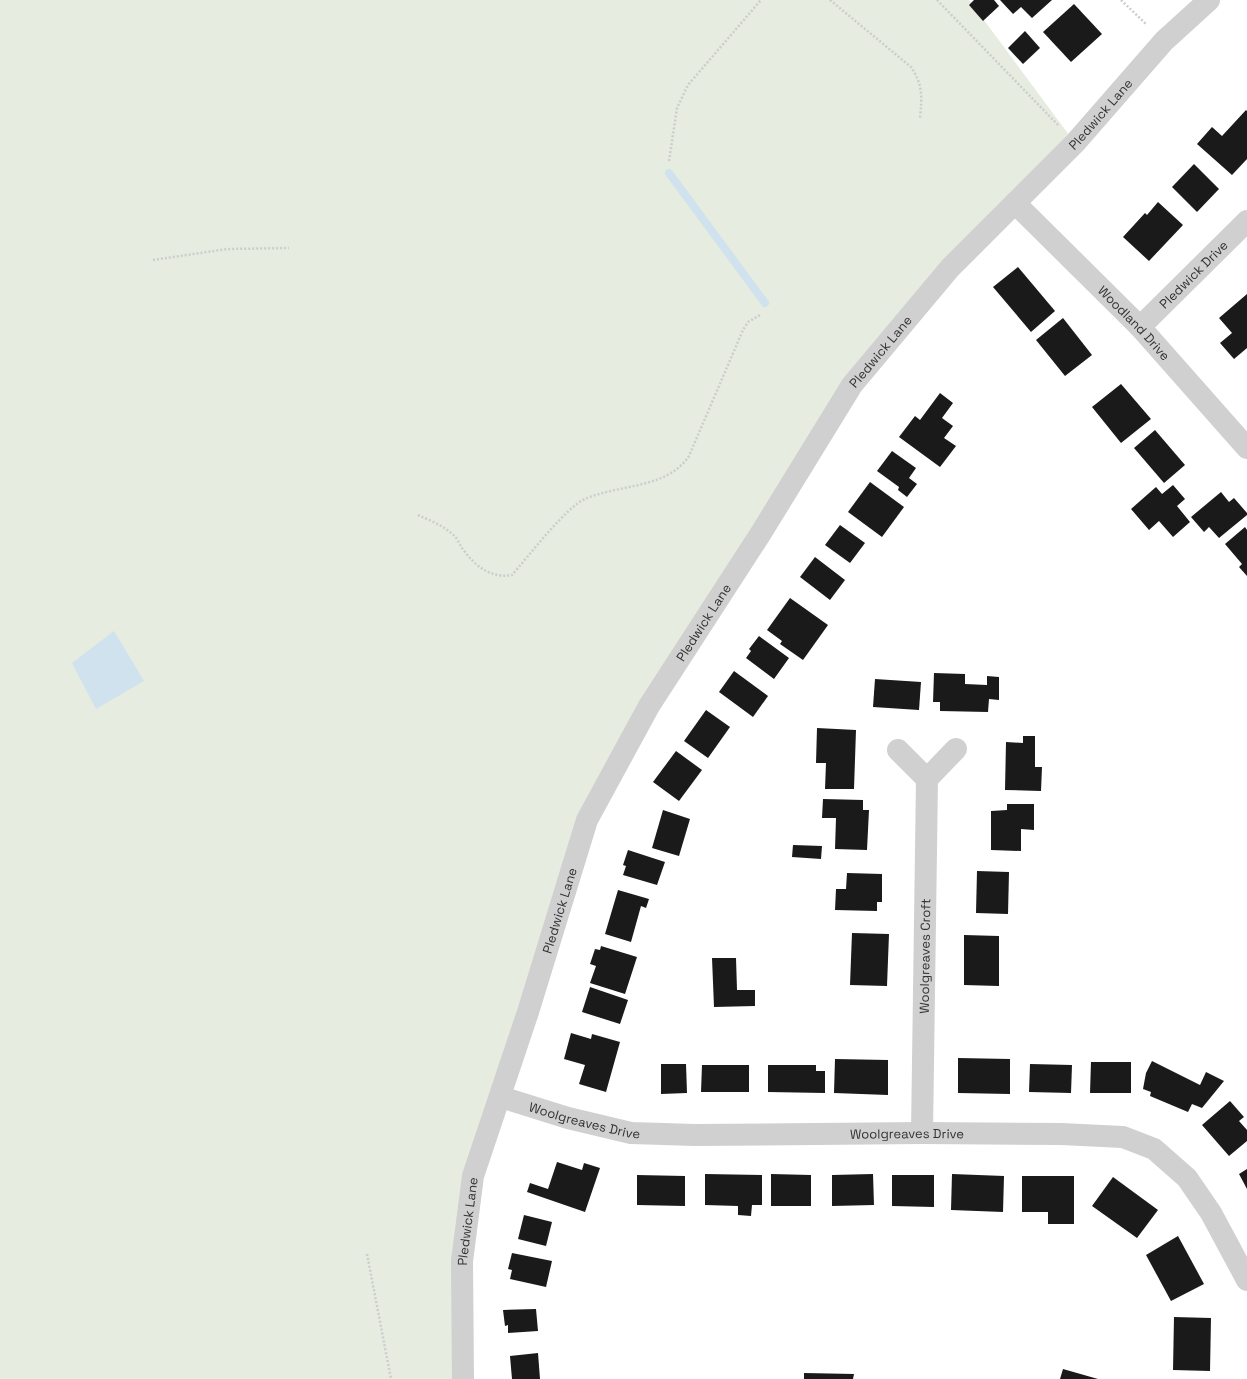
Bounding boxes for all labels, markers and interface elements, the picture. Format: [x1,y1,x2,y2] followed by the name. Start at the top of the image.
[1065,75,1136,153] street label: Pledwick Lane
[1155,237,1231,312] street label: Pledwick Drive
[1094,282,1174,364] street label: Woodland Drive
[845,312,915,391] street label: Pledwick Lane
[672,580,735,664] street label: Pledwick Lane
[538,865,580,955] street label: Pledwick Lane
[915,898,934,1014] street label: Woolgreaves Croft
[527,1098,640,1142] street label: Woolgreaves Drive
[850,1124,964,1142] street label: Woolgreaves Drive
[453,1176,481,1266] street label: Pledwick Lane

